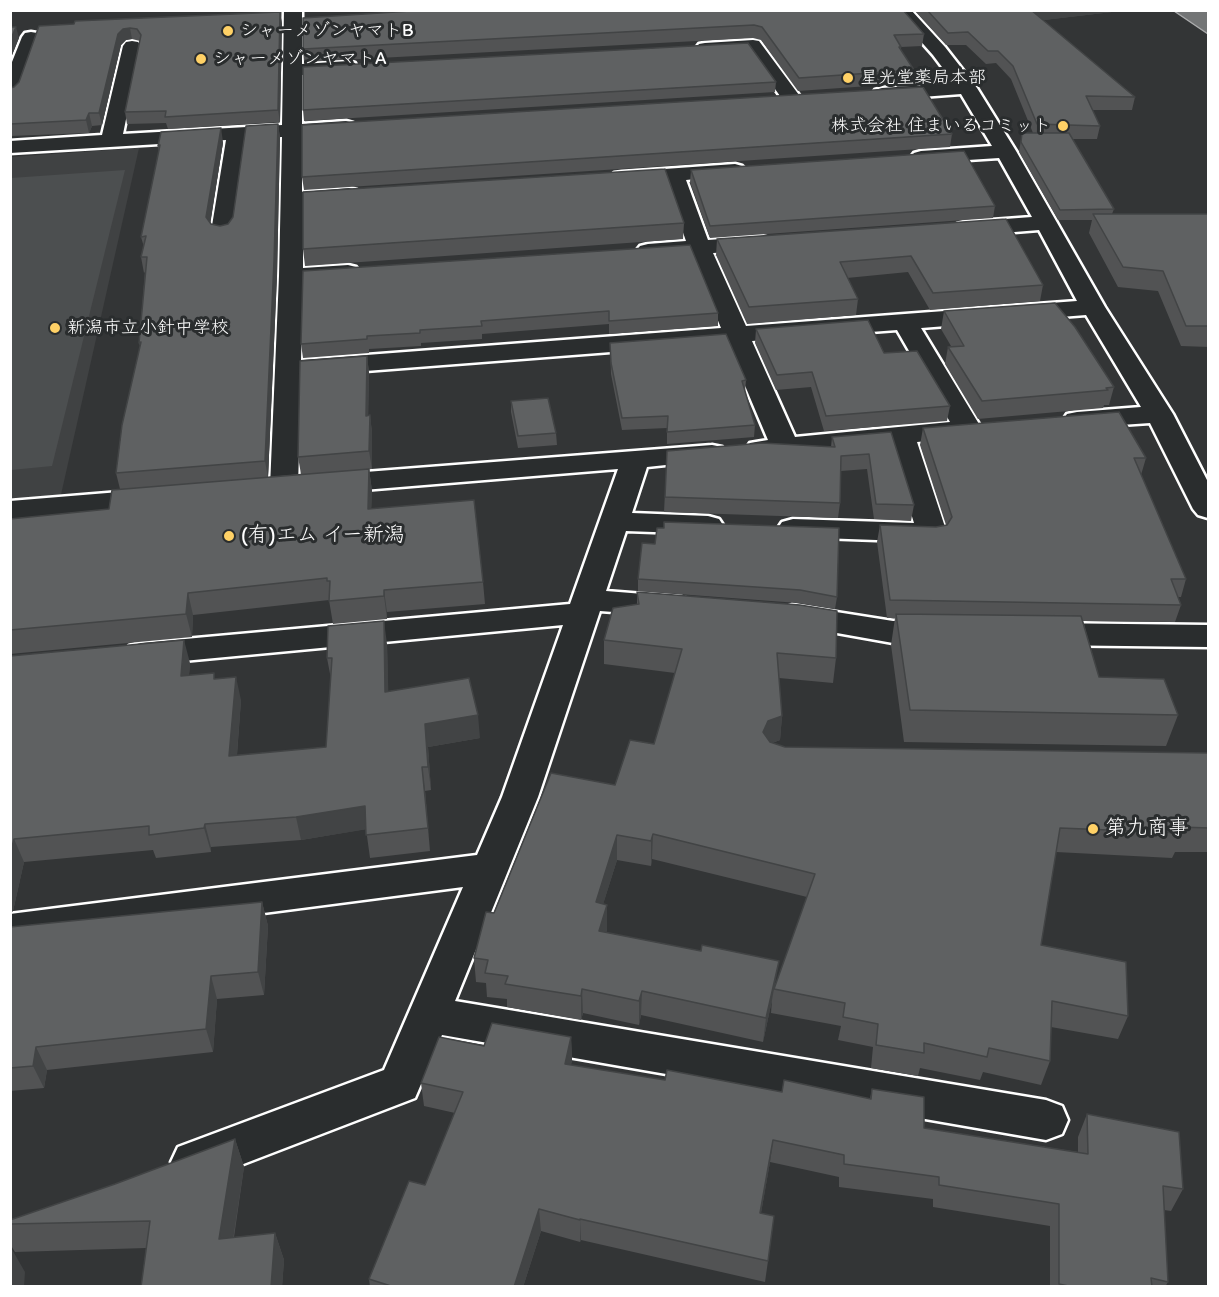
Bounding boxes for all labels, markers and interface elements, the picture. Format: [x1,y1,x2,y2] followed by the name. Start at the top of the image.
[240,20,414,42] place label: シャーメゾンヤマトB
[221,24,235,38] marker: シャーメゾンヤマトB
[213,48,387,70] place label: シャーメゾンヤマトA
[194,52,208,66] marker: シャーメゾンヤマトA
[860,67,986,89] place label: 星光堂薬局本部
[841,71,855,85] marker: 星光堂薬局本部
[831,115,1051,137] place label: 株式会社 住まいるコミット
[1056,119,1070,133] marker: 株式会社 住まいるコミット
[67,317,229,339] place label: 新潟市立小針中学校
[48,321,62,335] marker: 新潟市立小針中学校
[241,523,405,549] place label: (有)エム イー新潟
[222,529,236,543] marker: (有)エム イー新潟
[1105,816,1189,842] place label: 第九商事
[1086,822,1100,836] marker: 第九商事

